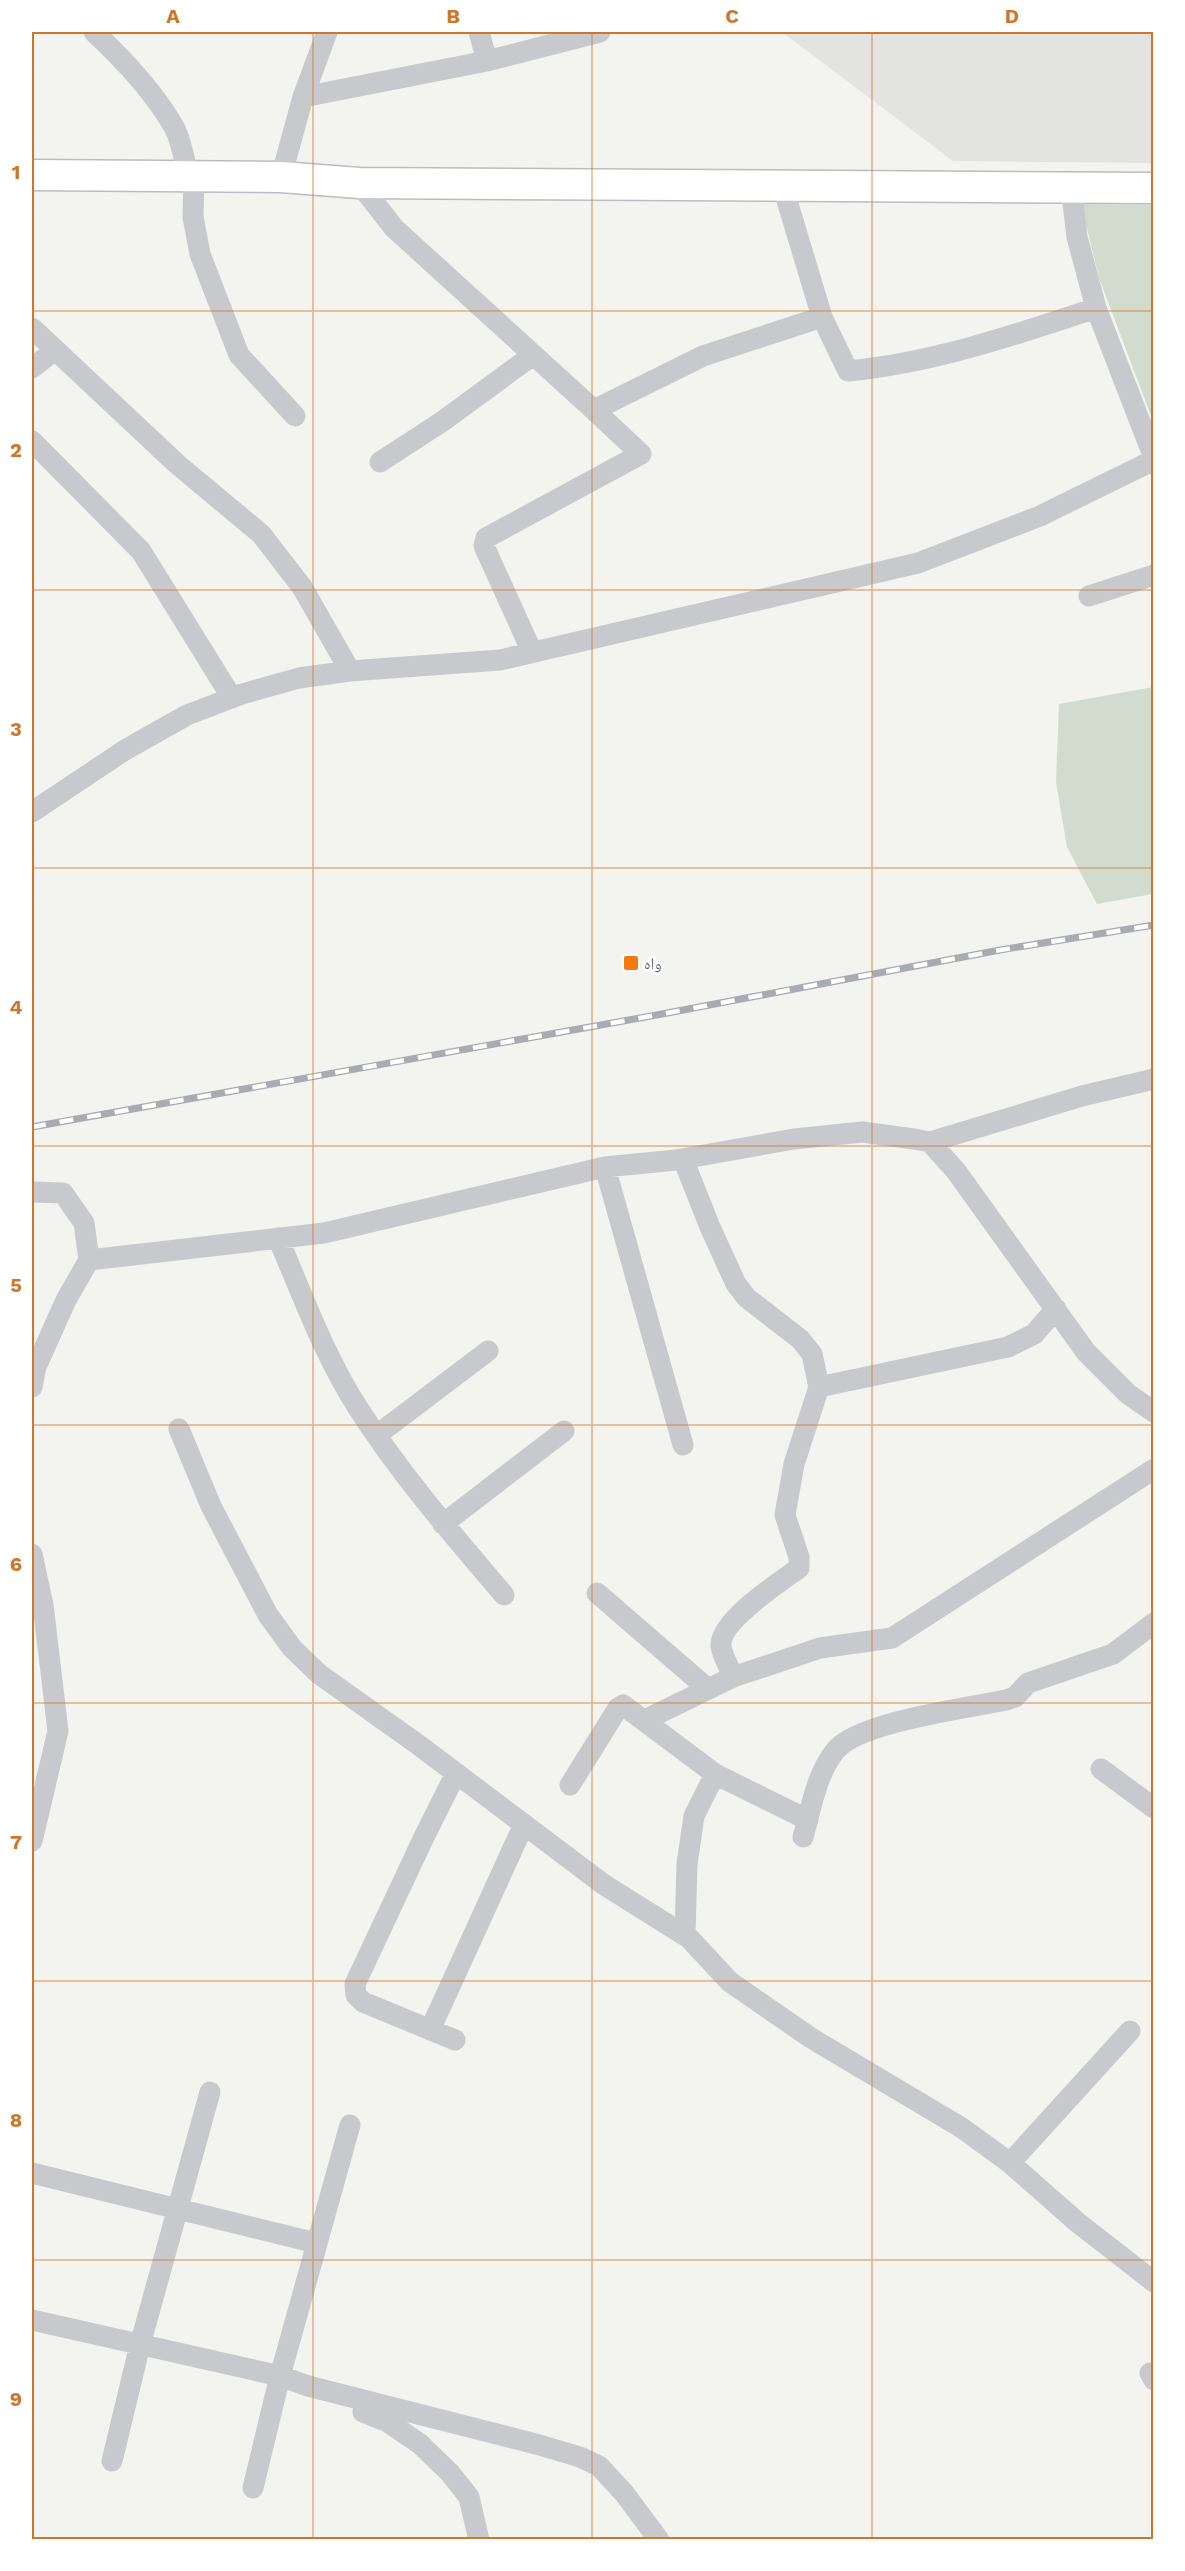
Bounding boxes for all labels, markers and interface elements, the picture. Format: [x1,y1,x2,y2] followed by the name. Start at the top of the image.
[166,4,180,28] text: A
[446,4,460,28] text: B
[725,4,739,28] text: C
[1005,4,1019,28] text: D
[12,160,20,184] text: 1
[10,438,22,462] text: 2
[10,717,22,741] text: 3
[622,954,640,972] marker: واہ
[644,954,662,973] place label: واہ
[10,995,23,1019] text: 4
[10,1273,22,1297] text: 5
[10,1552,22,1576] text: 6
[10,1830,22,1854] text: 7
[10,2108,22,2132] text: 8
[10,2387,22,2411] text: 9

